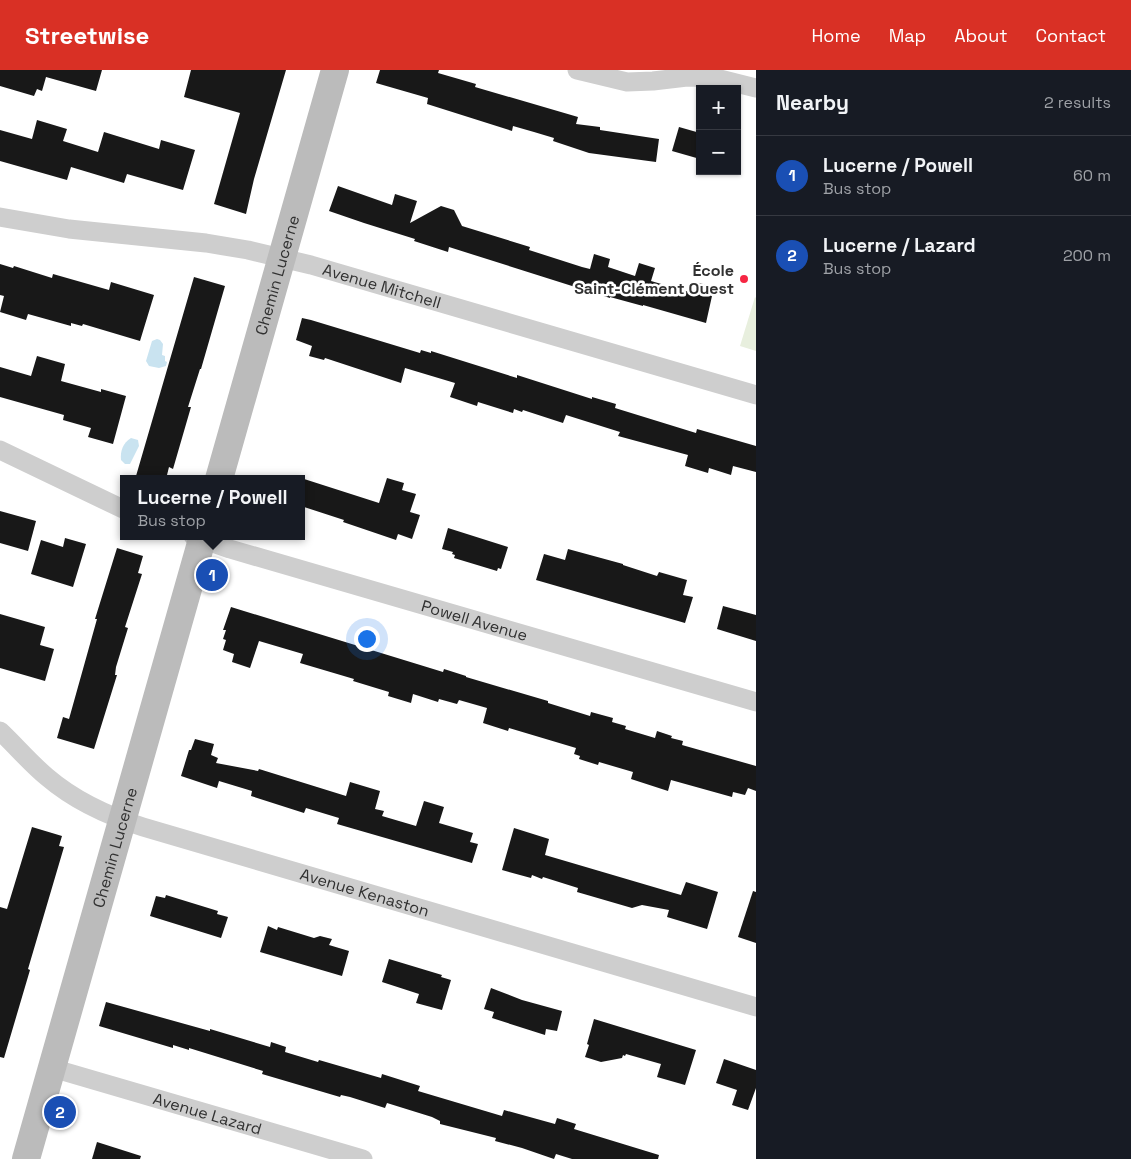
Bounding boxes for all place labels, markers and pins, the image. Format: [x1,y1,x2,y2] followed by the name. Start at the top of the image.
[574,260,734,299] place label: École Saint-Clément Ouest
[738,273,750,285] marker: École Saint-Clément Ouest
[196,556,228,594] pin: 1
[44,1093,76,1131] pin: 2

